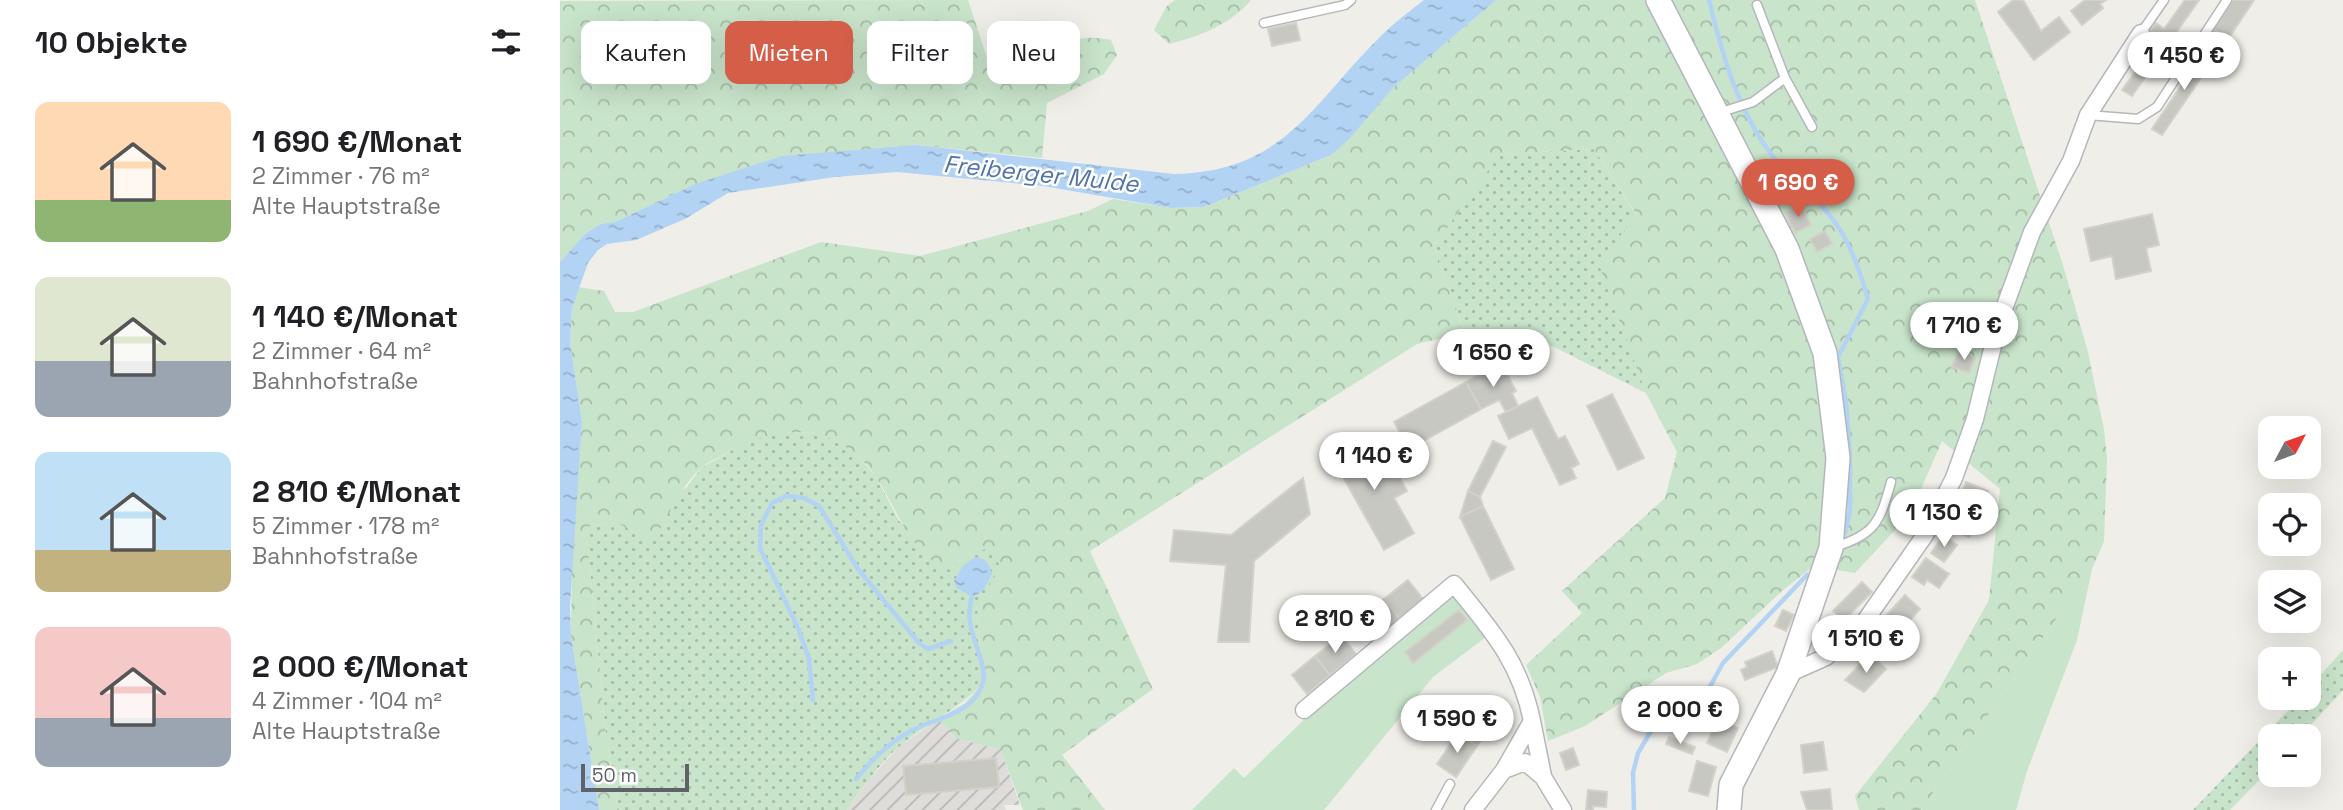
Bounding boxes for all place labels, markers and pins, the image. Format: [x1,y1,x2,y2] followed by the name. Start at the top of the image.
[2119,32,2249,92] pin: 1 450 €
[1733,160,1863,219] pin: 1 690 €
[1899,302,2029,362] pin: 1 710 €
[1428,330,1558,389] pin: 1 650 €
[1309,433,1439,492] pin: 1 140 €
[1879,490,2009,549] pin: 1 130 €
[1270,596,1400,655] pin: 2 810 €
[1801,616,1931,675] pin: 1 510 €
[1615,686,1745,746] pin: 2 000 €
[1392,696,1522,755] pin: 1 590 €

